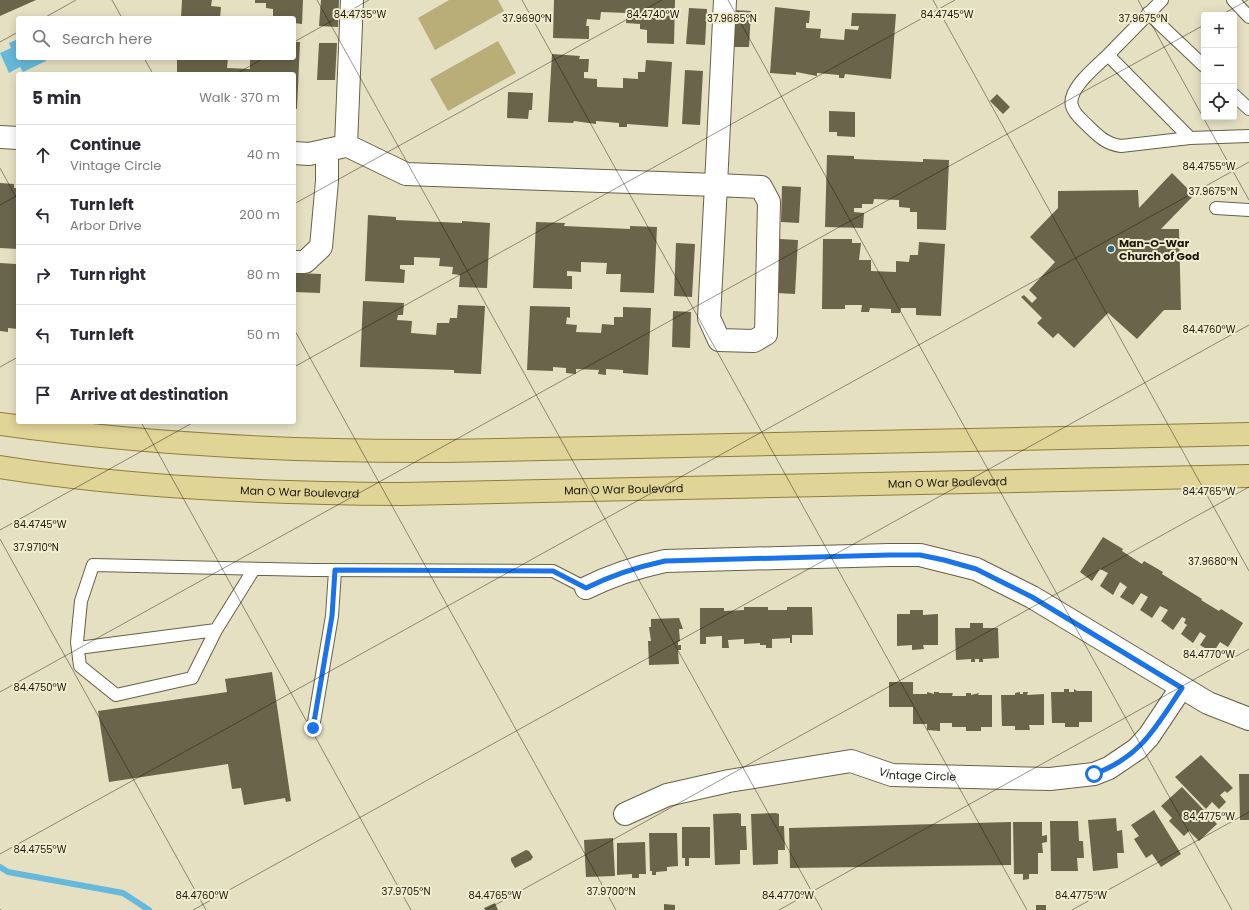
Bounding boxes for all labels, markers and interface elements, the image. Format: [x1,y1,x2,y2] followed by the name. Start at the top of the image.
[334,7,386,22] text: 84.4735°W
[627,7,680,22] text: 84.4740°W
[921,7,974,22] text: 84.4745°W
[502,11,552,26] text: 37.9690°N
[707,11,757,26] text: 37.9685°N
[1119,11,1167,26] text: 37.9675°N
[1201,12,1237,120] map controls
[1201,12,1237,48] button: +
[16,16,296,60] search box
[30,27,52,49] icon: search
[62,28,152,49] text: Search here
[1201,48,1237,84] button: −
[1201,84,1237,120] button: locate
[32,86,81,110] text: 5 min
[199,88,280,107] text: Walk · 370 m
[70,134,141,155] text: Continue
[32,144,54,166] icon: ahead
[247,145,280,164] text: 40 m
[70,156,161,175] text: Vintage Circle
[1183,159,1236,174] text: 84.4755°W
[1189,184,1237,199] text: 37.9675°N
[70,194,134,215] text: Turn left
[32,204,54,226] icon: left
[239,205,280,224] text: 200 m
[70,216,142,235] text: Arbor Drive
[1119,235,1199,264] place label: Man-O-War Church of God
[1106,244,1116,254] marker: Man-O-War Church of God
[32,264,54,286] icon: right
[70,264,146,285] text: Turn right
[247,265,280,284] text: 80 m
[1183,322,1236,337] text: 84.4760°W
[32,324,54,346] icon: left
[70,324,134,345] text: Turn left
[247,325,280,344] text: 50 m
[32,384,54,406] icon: arrive
[70,384,228,405] text: Arrive at destination
[888,473,1007,492] street label: Man O War Boulevard
[564,480,683,499] street label: Man O War Boulevard
[240,482,359,502] street label: Man O War Boulevard
[1183,484,1236,499] text: 84.4765°W
[14,517,67,532] text: 84.4745°W
[13,540,59,555] text: 37.9710°N
[1188,554,1238,569] text: 37.9680°N
[1183,647,1235,662] text: 84.4770°W
[14,680,67,695] text: 84.4750°W
[304,719,322,737] route end
[877,763,956,785] street label: Vintage Circle
[1085,765,1103,783] route start
[1183,809,1235,824] text: 84.4775°W
[14,842,67,857] text: 84.4755°W
[382,884,430,899] text: 37.9705°N
[587,884,635,899] text: 37.9700°N
[176,888,229,903] text: 84.4760°W
[469,888,522,903] text: 84.4765°W
[762,888,814,903] text: 84.4770°W
[1055,888,1107,903] text: 84.4775°W

